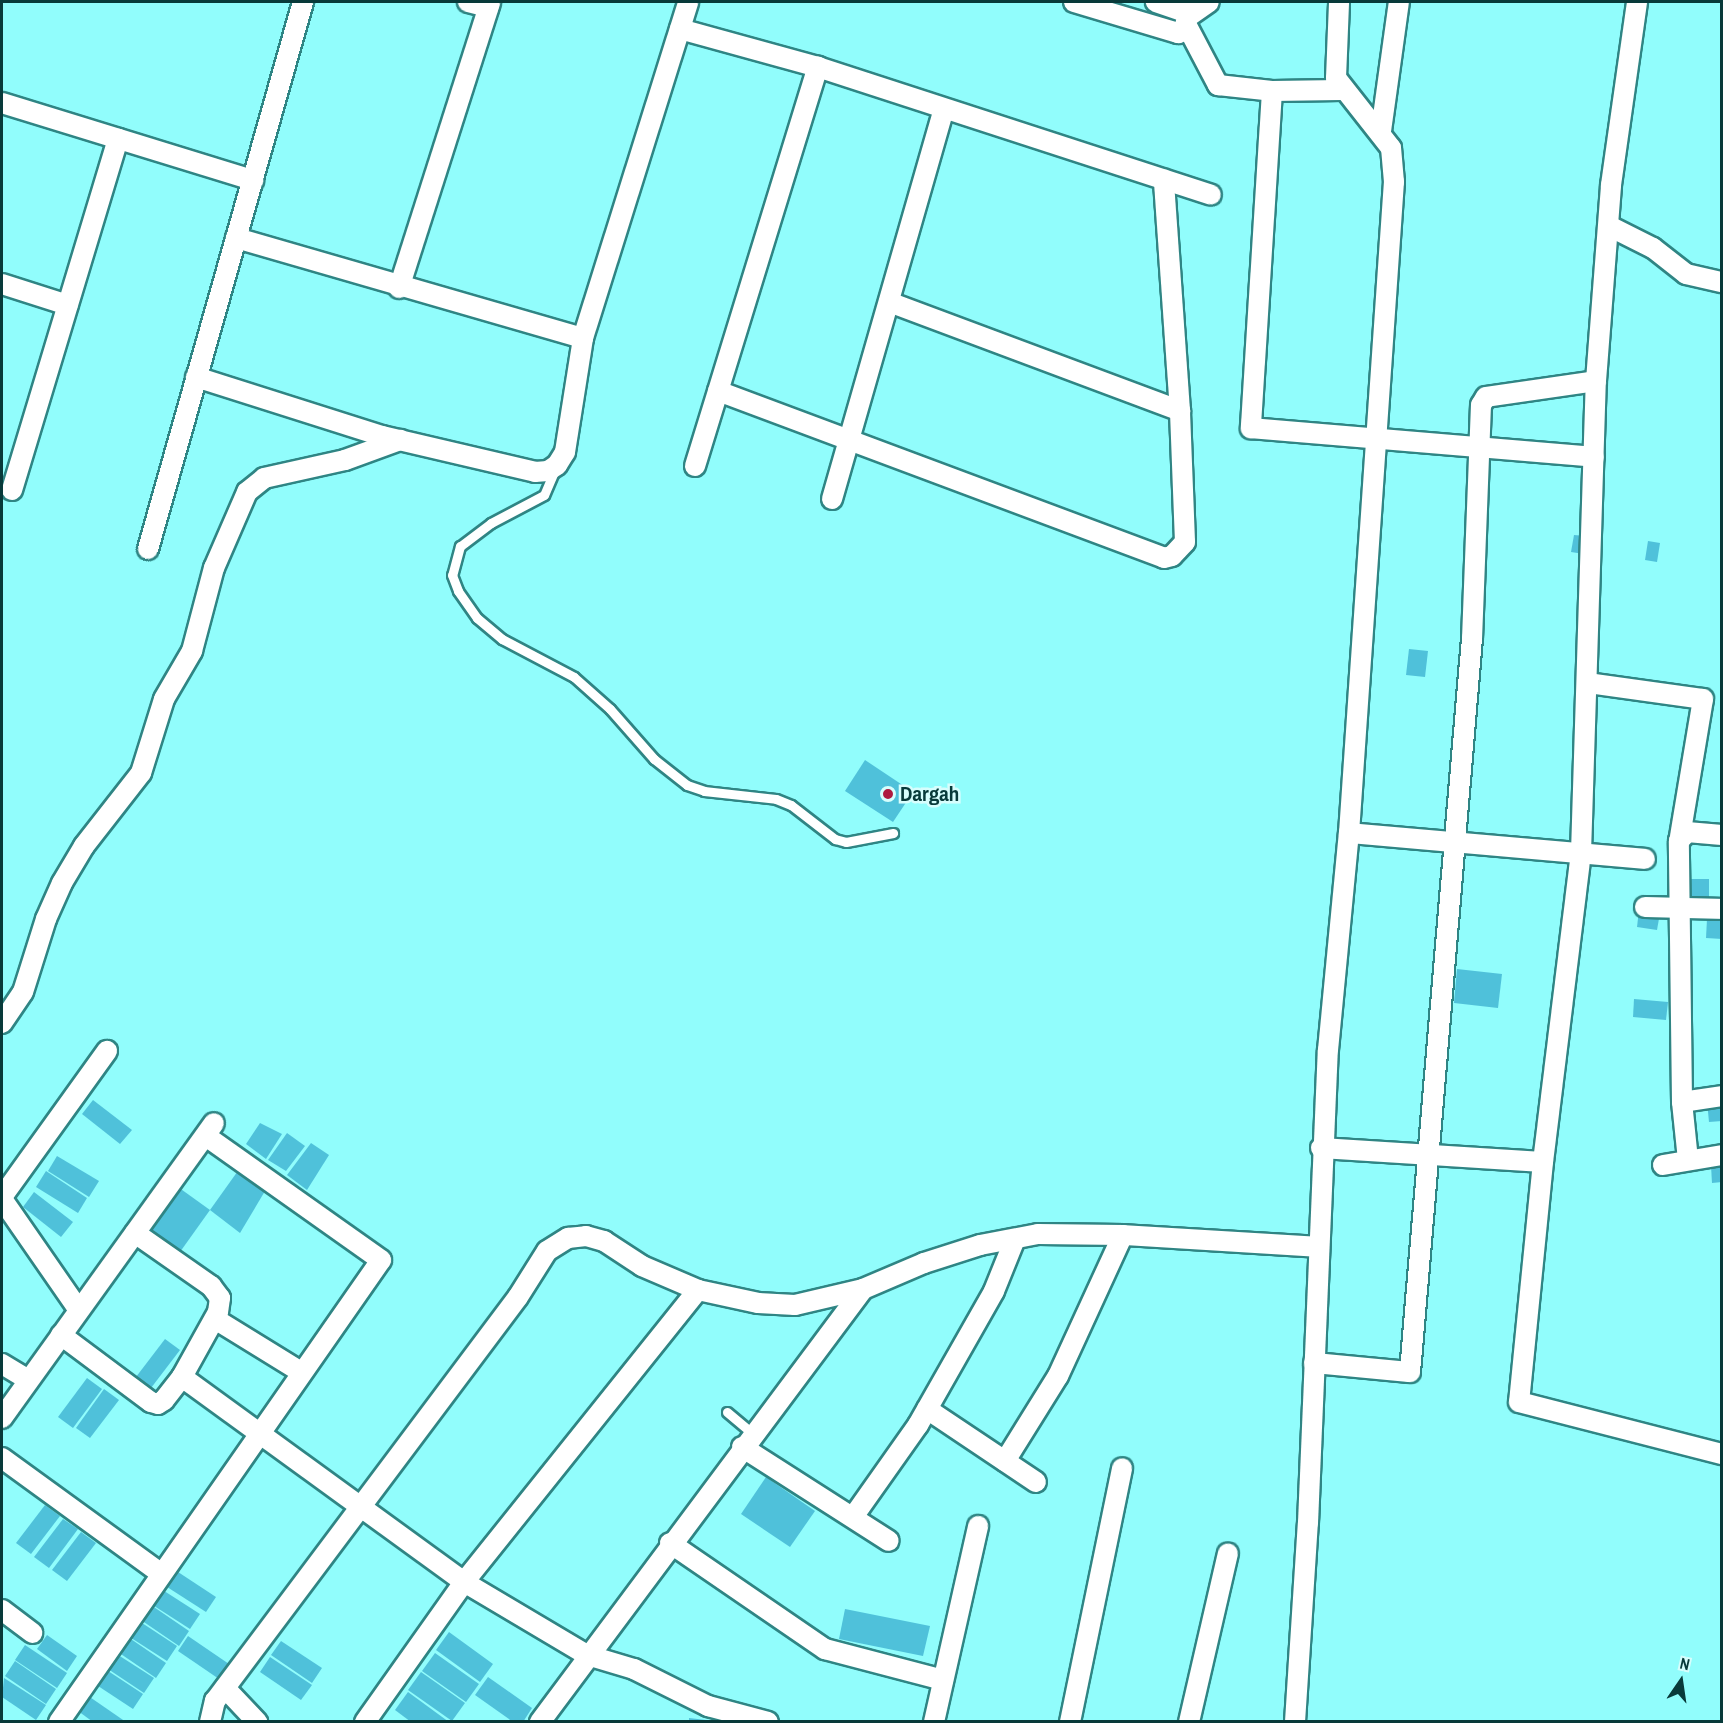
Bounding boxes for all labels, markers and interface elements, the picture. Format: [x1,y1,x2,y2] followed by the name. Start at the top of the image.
[900,781,959,807] place label: Dargah
[881,787,895,801] marker: Dargah
[1651,1651,1711,1711] north arrow
[1678,1652,1692,1675] text: N

